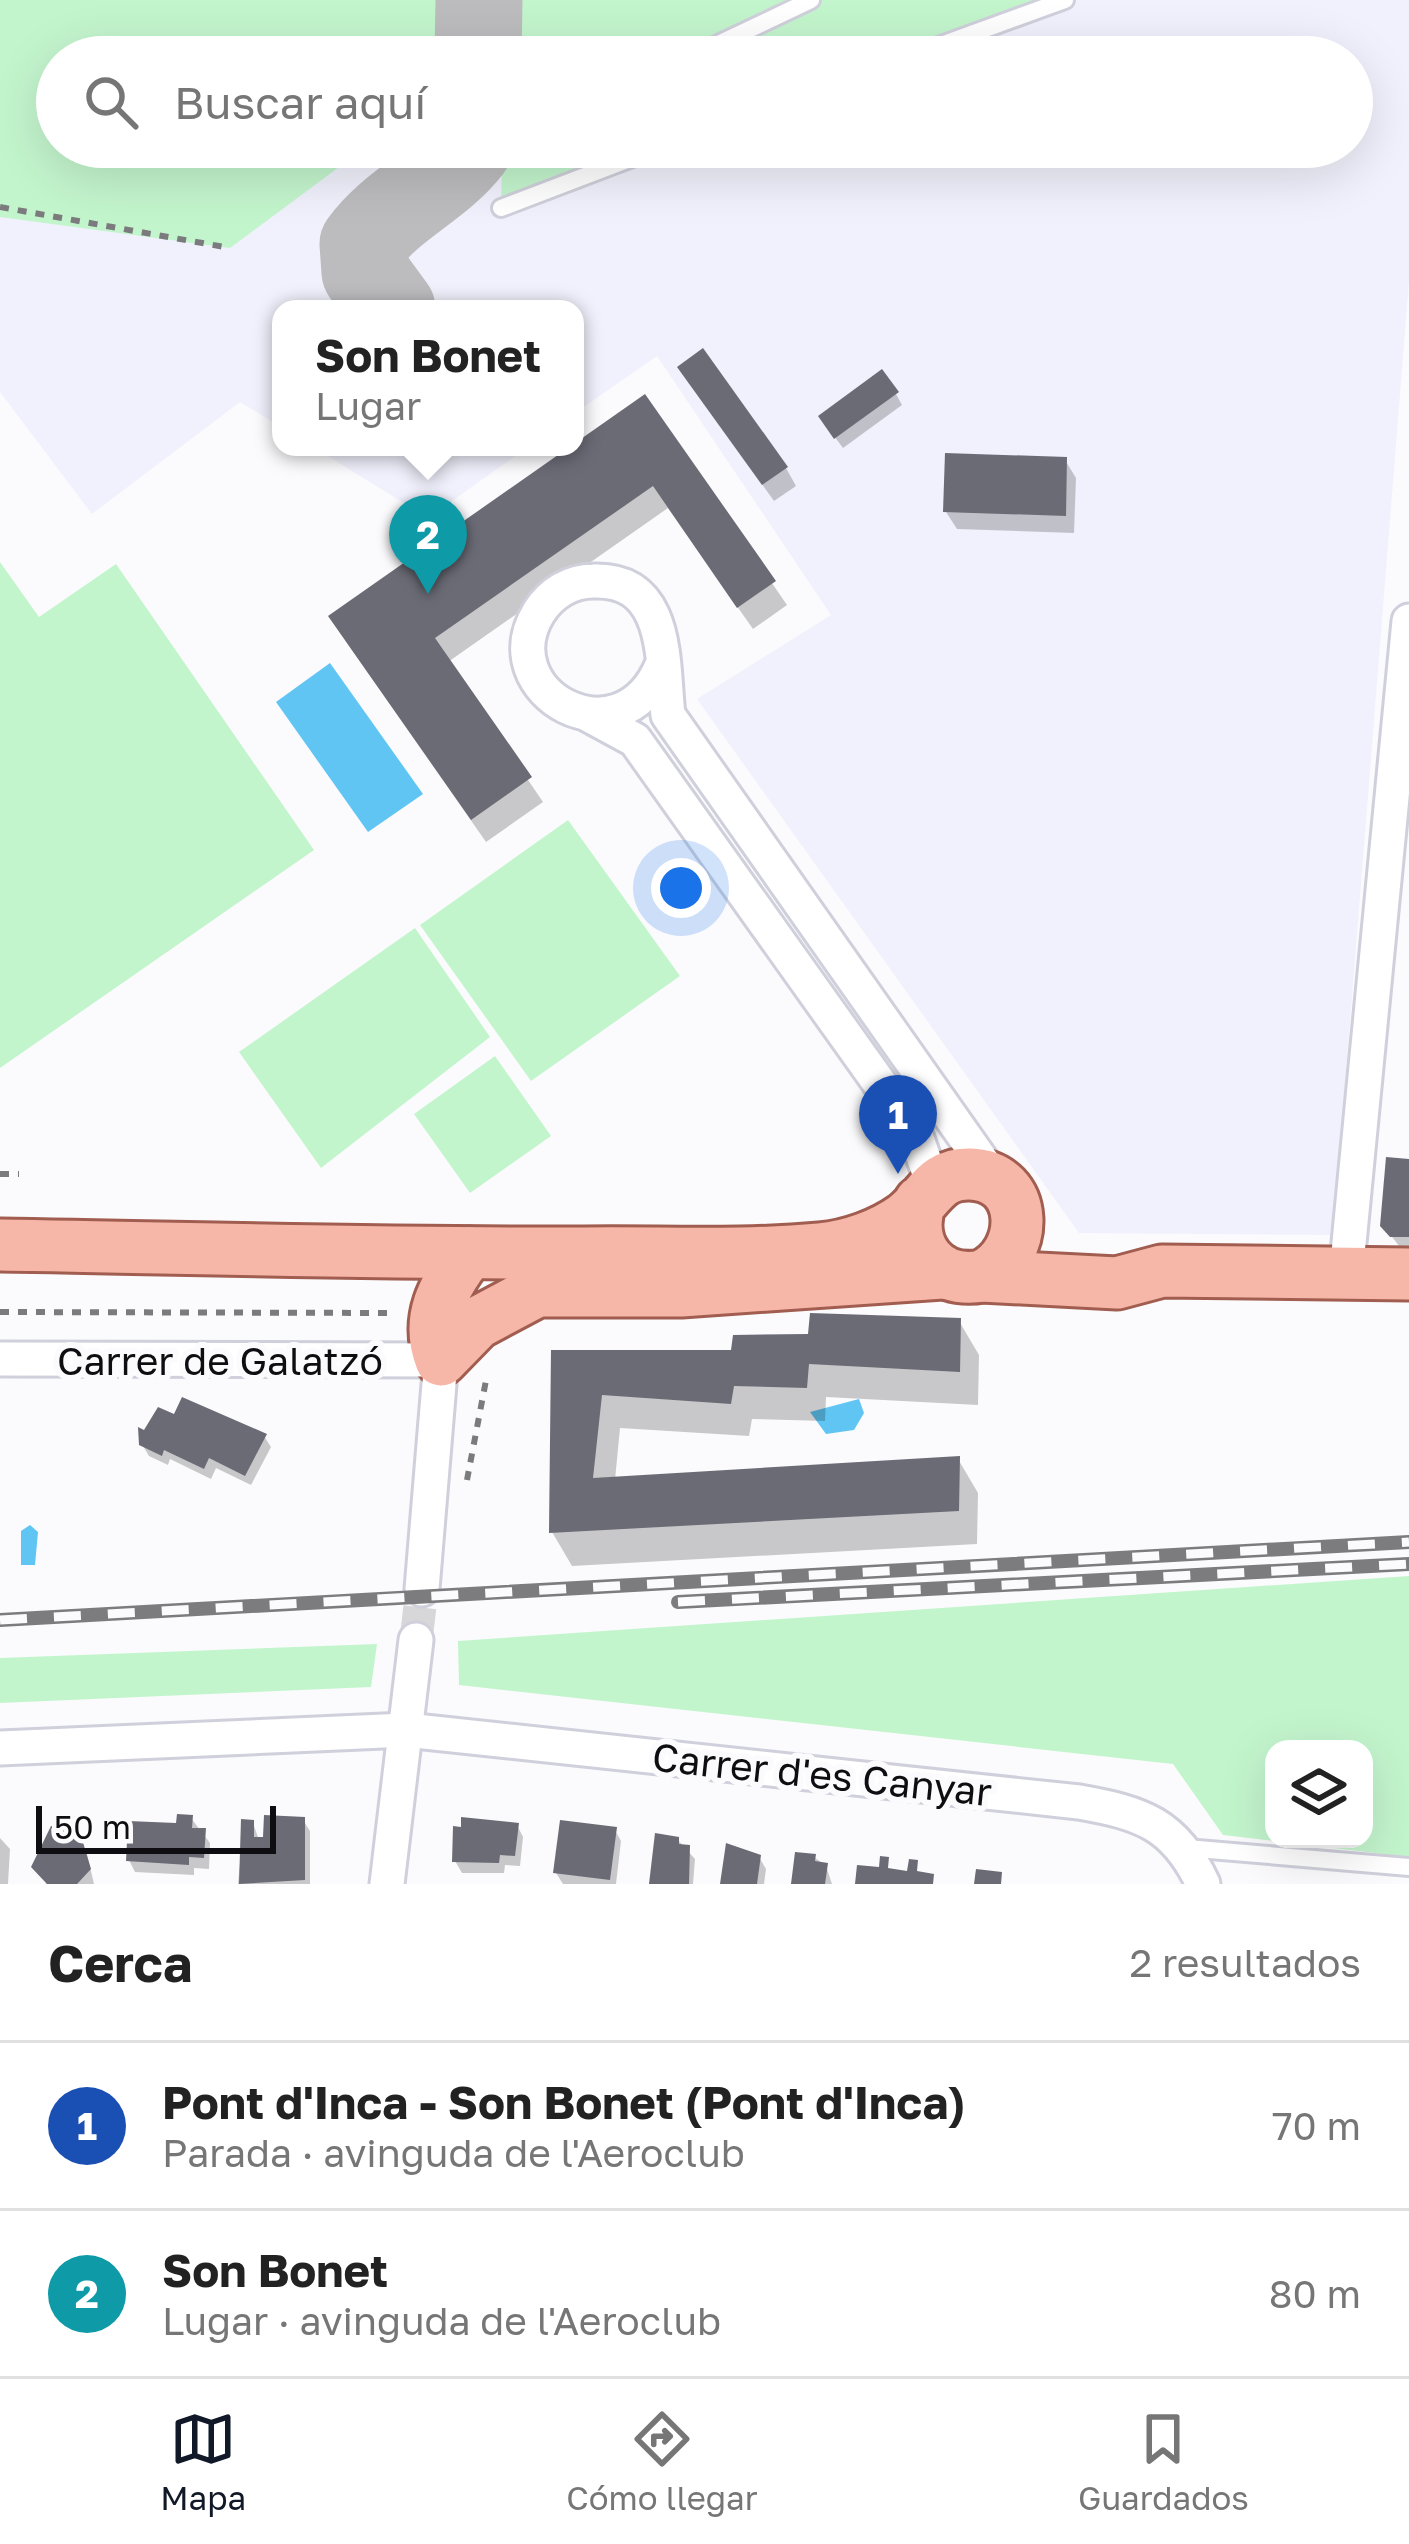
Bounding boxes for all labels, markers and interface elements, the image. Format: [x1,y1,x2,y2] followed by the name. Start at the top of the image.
[36,36,1373,168] search box
[78,69,144,135] icon: search
[174,75,426,129] text: Buscar aquí
[272,300,584,456] popup
[315,328,541,382] text: Son Bonet
[315,382,421,429] text: Lugar
[389,495,467,594] pin: 2
[651,858,711,918] your location
[859,1075,937,1174] pin: 1
[57,1337,383,1384] street label: Carrer de Galatzó
[650,1733,994,1815] street label: Carrer d'es Canyar
[1265,1740,1373,1848] map controls
[1265,1740,1373,1848] button: layers
[36,1800,276,1853] scale bar
[54,1807,131,1846] text: 50 m
[48,1932,192,1993] text: Cerca
[1130,1939,1361,1986] text: 2 resultados
[162,2075,965,2129] text: Pont d'Inca - Son Bonet (Pont d'Inca)
[77,2102,97,2149] text: 1
[1272,2102,1361,2149] text: 70 m
[162,2129,745,2176] text: Parada · avinguda de l'Aeroclub
[162,2243,388,2297] text: Son Bonet
[75,2270,99,2317] text: 2
[1269,2270,1361,2317] text: 80 m
[162,2297,721,2344] text: Lugar · avinguda de l'Aeroclub
[160,2406,246,2517] tab: Mapa
[566,2406,758,2517] tab: Cómo llegar
[1078,2406,1249,2517] tab: Guardados

